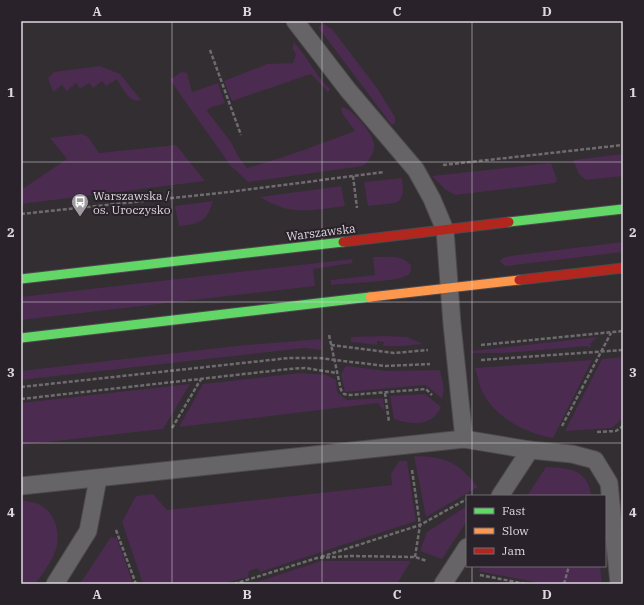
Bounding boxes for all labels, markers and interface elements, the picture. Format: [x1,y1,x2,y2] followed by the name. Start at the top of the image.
[92,3,102,20] text: A
[242,3,252,20] text: B
[393,3,402,20] text: C
[542,3,552,20] text: D
[7,84,15,101] text: 1
[629,84,637,101] text: 1
[93,188,171,217] place label: Warszawska / os. Uroczysko
[70,192,90,217] bus stop icon: Warszawska / os. Uroczysko
[286,220,357,244] street label: Warszawska
[7,224,15,241] text: 2
[629,224,637,241] text: 2
[7,364,15,381] text: 3
[629,364,637,381] text: 3
[466,495,606,567] legend
[502,503,526,518] text: Fast
[7,504,15,521] text: 4
[629,504,637,521] text: 4
[502,523,529,538] text: Slow
[502,543,526,558] text: Jam
[92,586,102,603] text: A
[242,586,252,603] text: B
[393,586,402,603] text: C
[542,586,552,603] text: D

